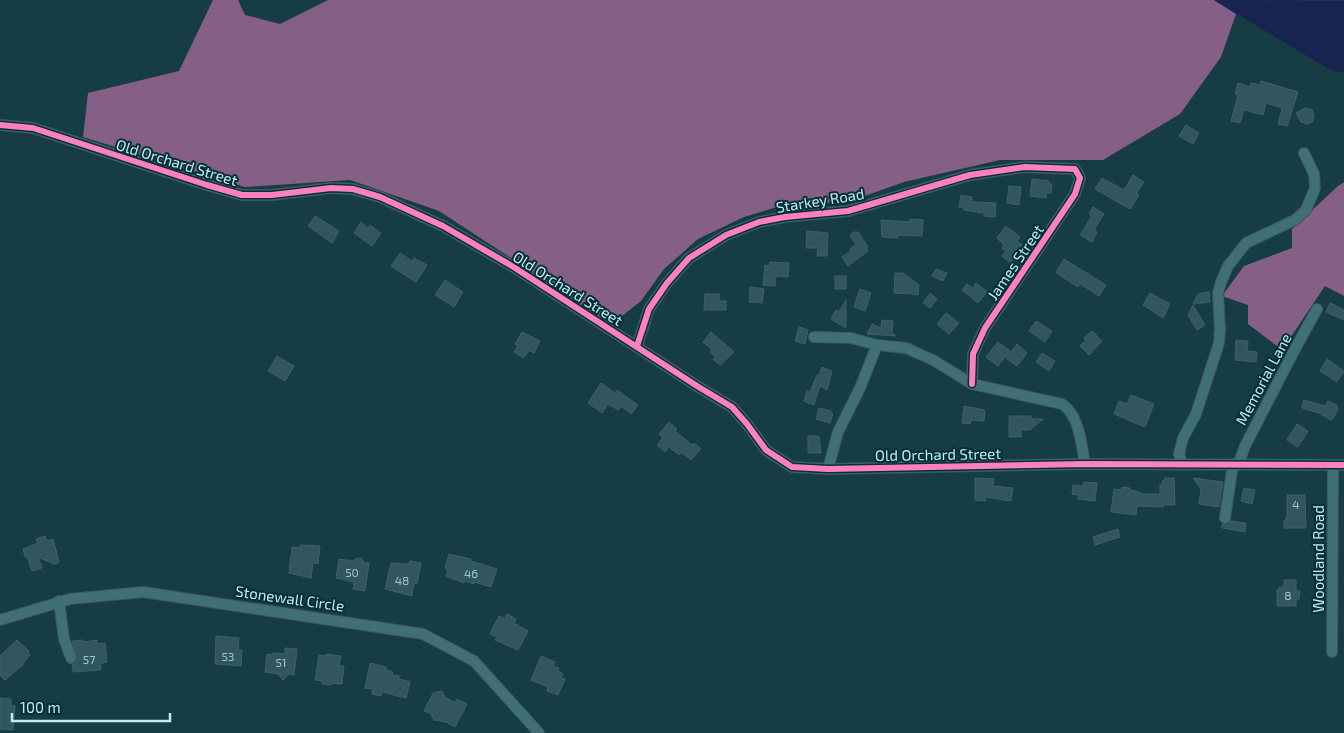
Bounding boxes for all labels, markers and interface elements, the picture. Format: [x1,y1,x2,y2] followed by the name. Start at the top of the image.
[114,135,240,189] street label: Old Orchard Street
[775,184,865,216] street label: Starkey Road
[983,221,1047,303] street label: James Street
[510,247,626,329] street label: Old Orchard Street
[1231,330,1295,428] street label: Memorial Lane
[875,444,1001,464] street label: Old Orchard Street
[1292,497,1300,511] house number: 4
[1309,505,1327,613] street label: Woodland Road
[345,565,359,579] house number: 50
[464,566,478,580] house number: 46
[395,573,409,587] house number: 48
[234,581,346,615] street label: Stonewall Circle
[1284,588,1292,602] house number: 8
[221,649,235,663] house number: 53
[83,652,95,666] house number: 57
[275,655,287,669] house number: 51
[12,690,170,722] scale bar
[20,698,61,716] text: 100 m

